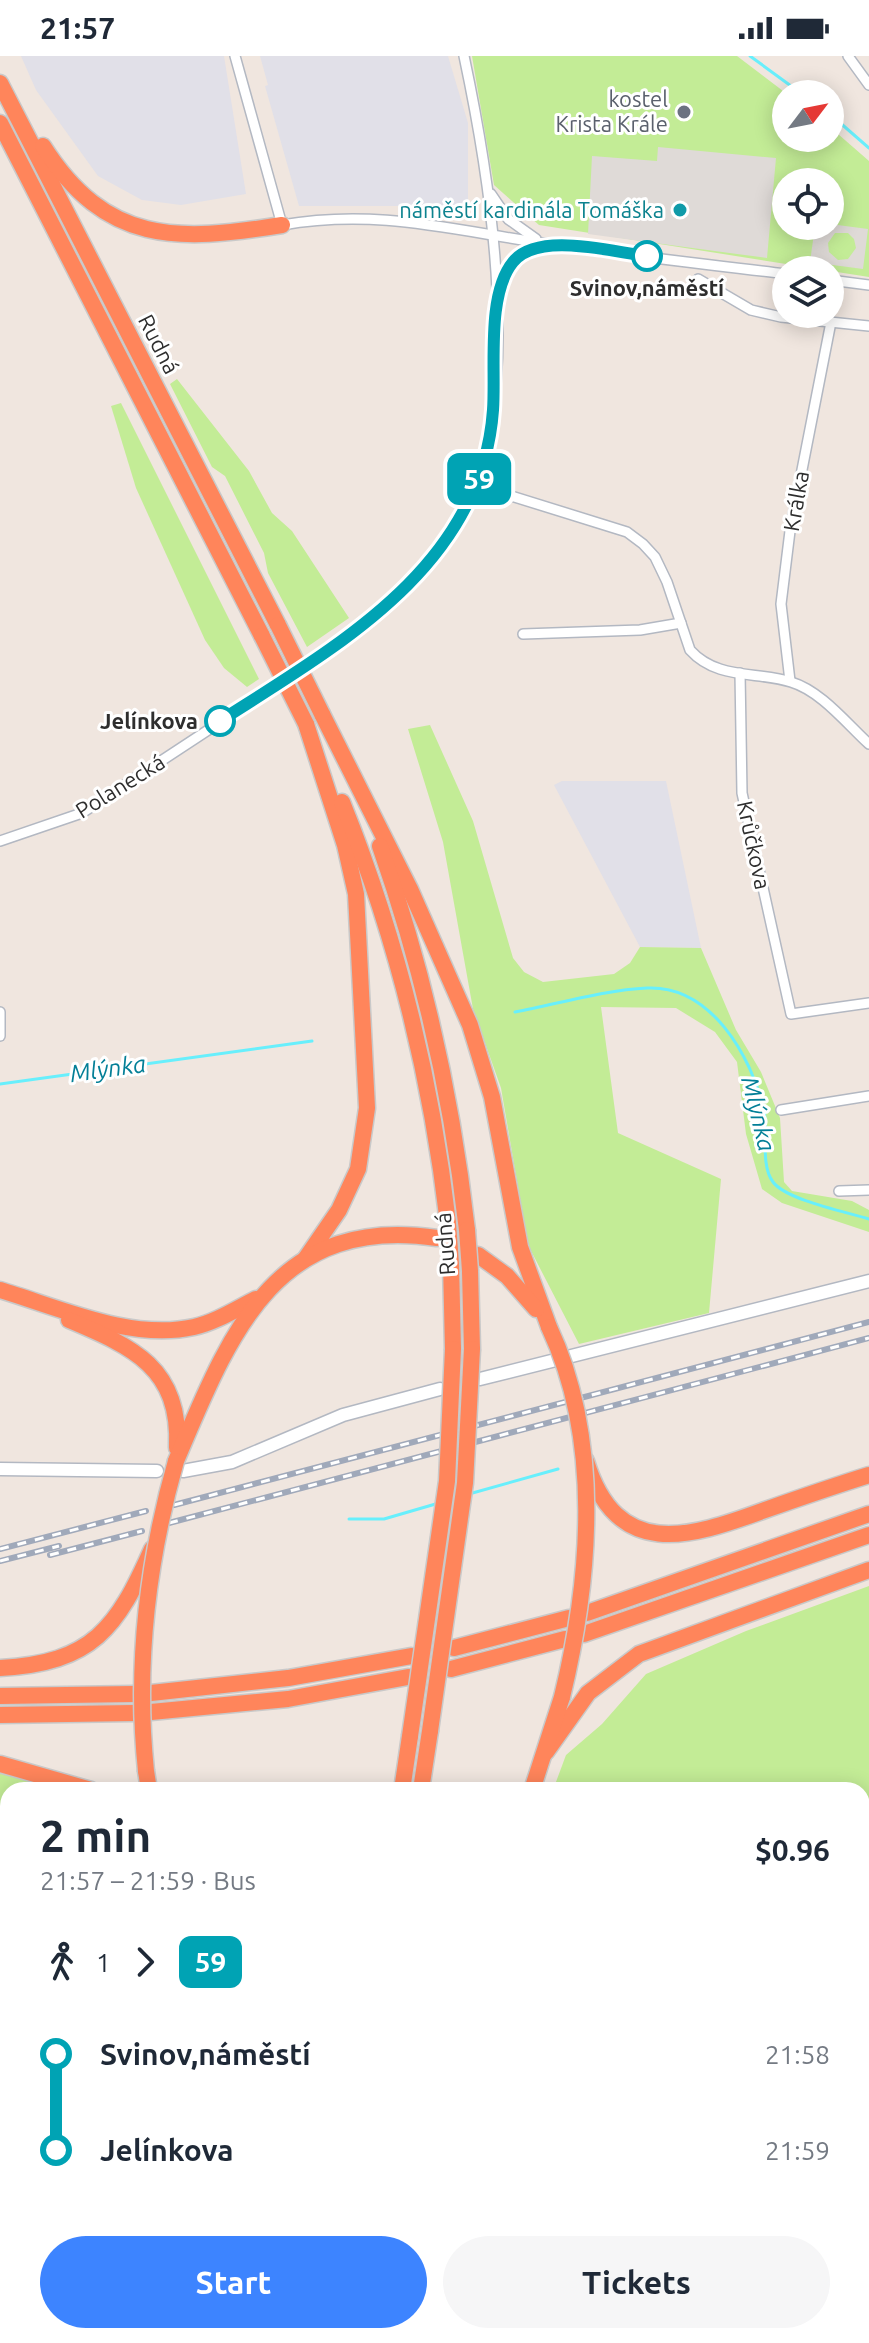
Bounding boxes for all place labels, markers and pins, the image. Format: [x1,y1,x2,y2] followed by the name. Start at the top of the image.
[555,86,668,136] place label: kostel Krista Krále
[675,103,693,121] marker: kostel Krista Krále
[399,197,664,222] place label: náměstí kardinála Tomáška
[671,201,689,219] marker: náměstí kardinála Tomáška
[632,241,662,271] marker: Svinov,náměstí
[570,275,724,300] place label: Svinov,náměstí
[205,706,235,736] marker: Jelínkova
[100,708,198,733] place label: Jelínkova

